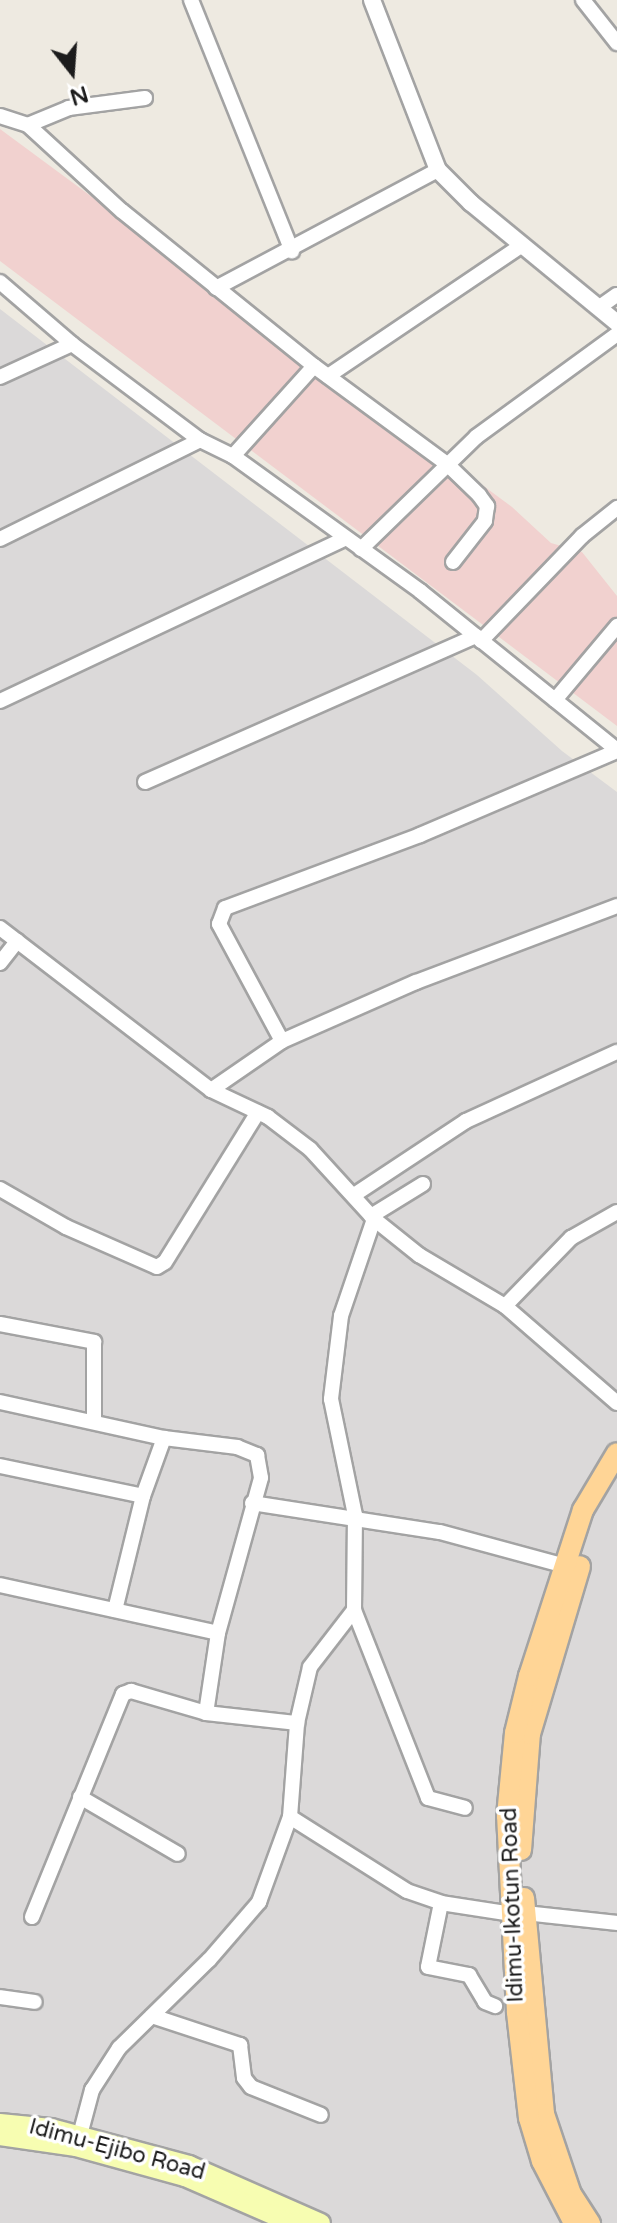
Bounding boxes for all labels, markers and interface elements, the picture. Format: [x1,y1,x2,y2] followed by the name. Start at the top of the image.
[32,32,112,112] north arrow
[67,80,91,110] text: N
[496,1807,530,2003] street label: Idimu-Ikotun Road
[26,2114,208,2186] street label: Idimu-Ejibo Road

